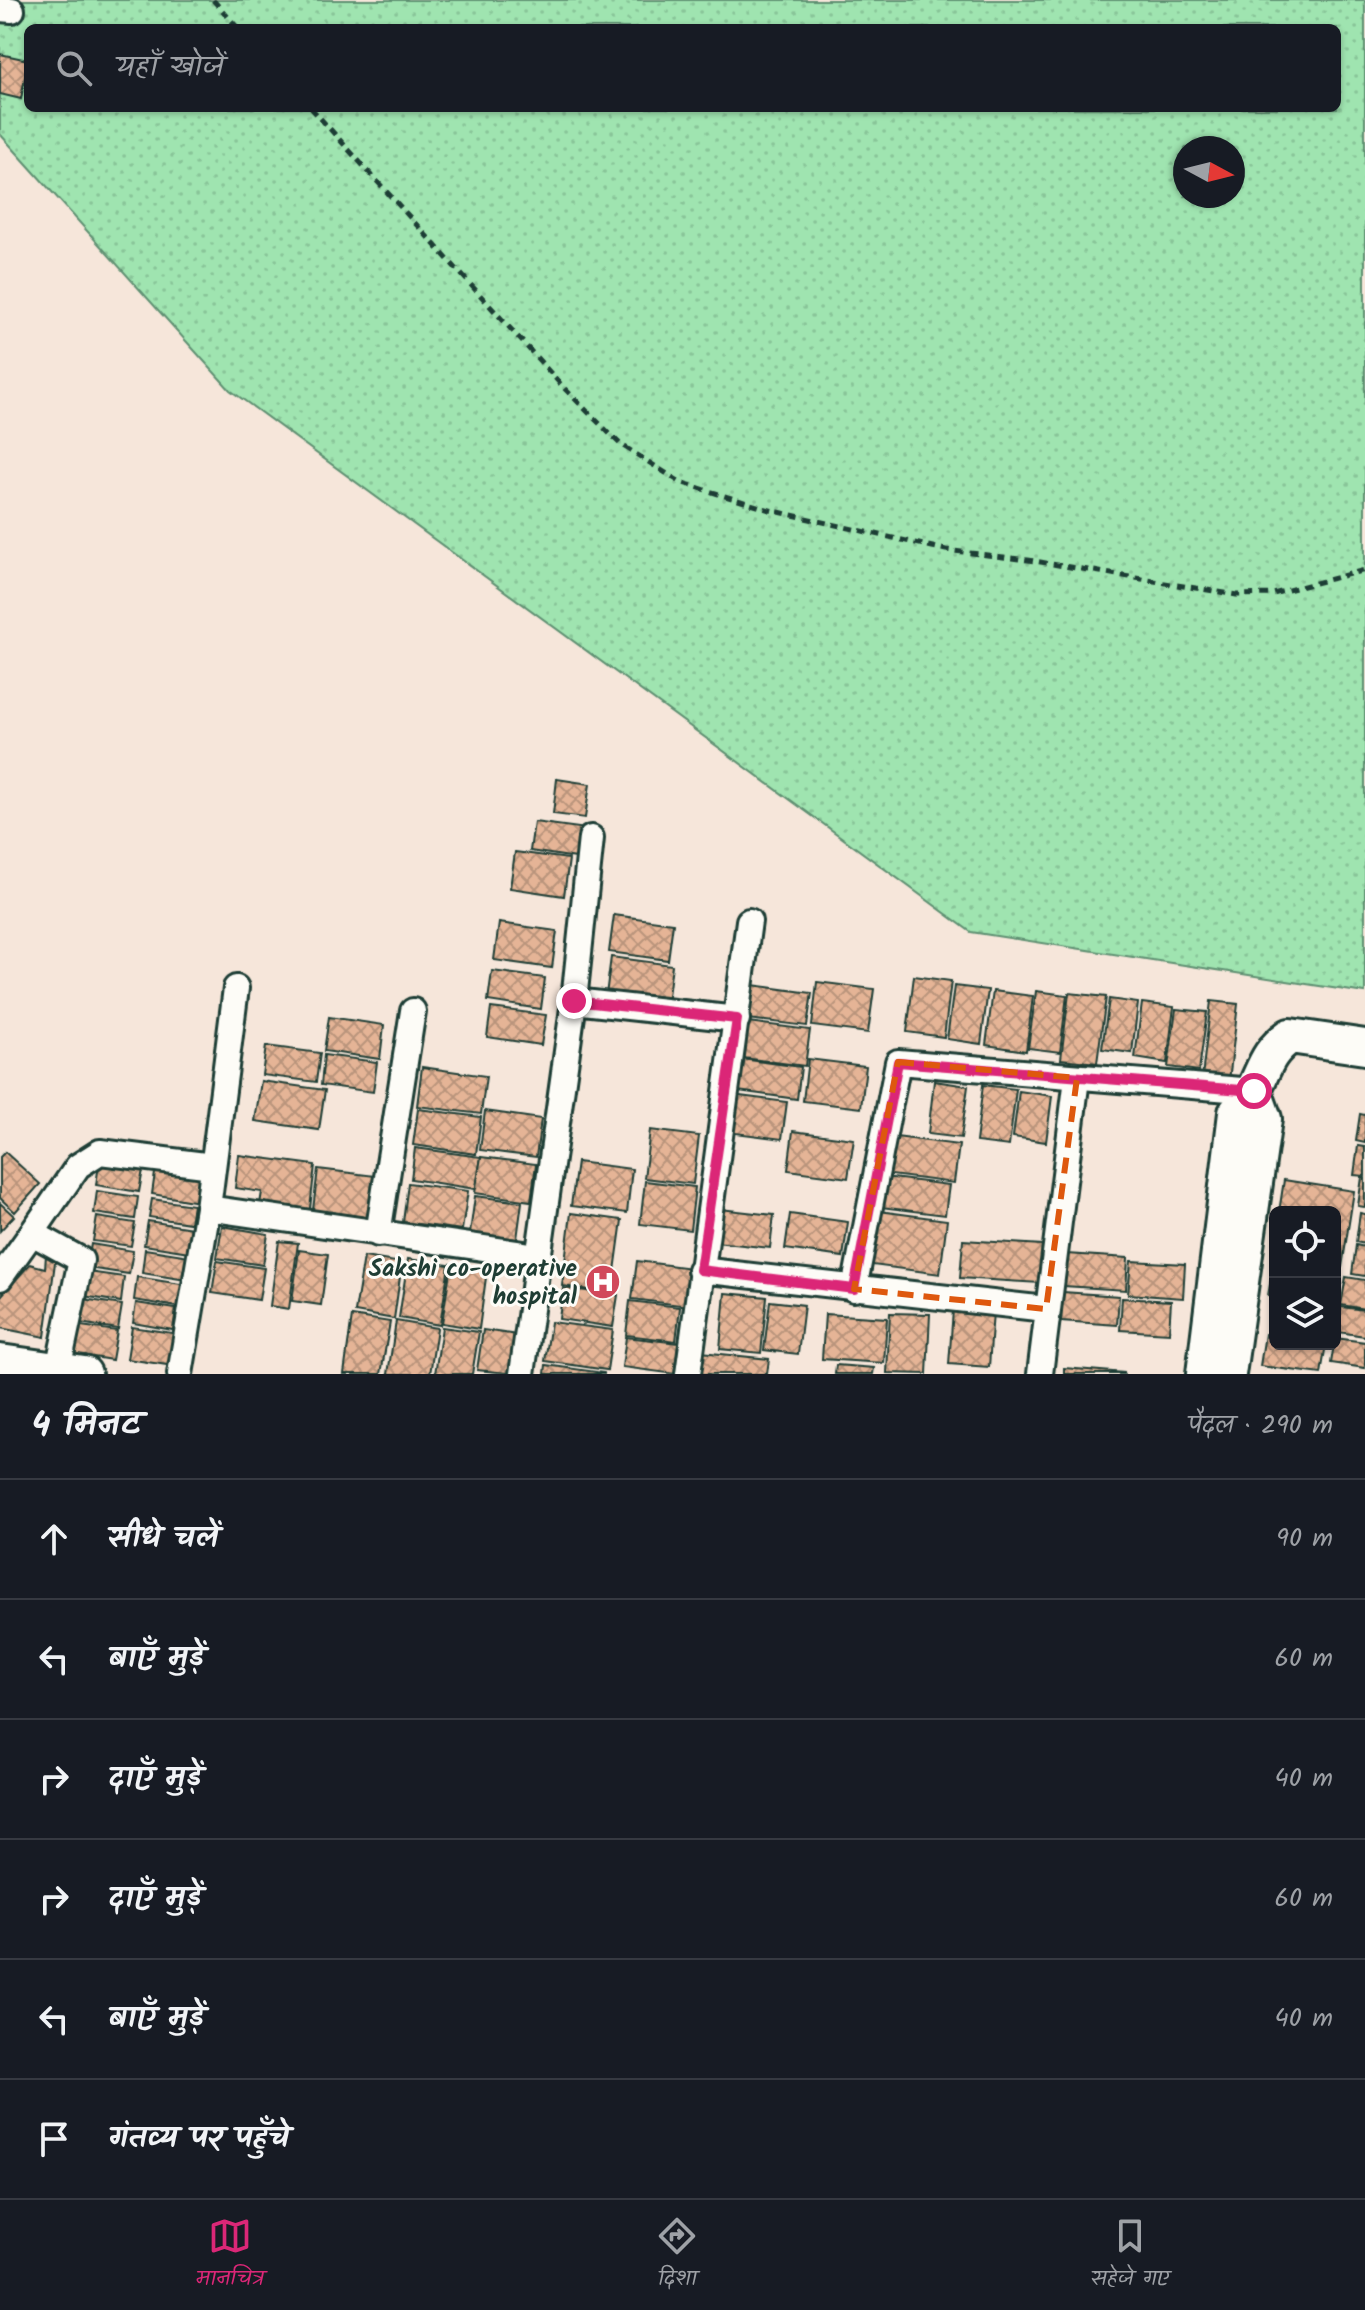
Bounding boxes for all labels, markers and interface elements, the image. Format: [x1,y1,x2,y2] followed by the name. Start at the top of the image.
[24,24,1341,112] search box
[116,44,224,92] text: यहाँ खोजें
[52,46,96,90] icon: search
[1173,136,1245,208] north arrow
[556,983,592,1019] route end
[1236,1073,1272,1109] route start
[1269,1206,1341,1350] map controls
[1269,1206,1341,1278] button: locate
[369,1250,578,1317] place label: Sakshi co-operative hospital
[584,1263,622,1301] hospital icon: Sakshi co-operative hospital
[1269,1278,1341,1350] button: layers
[32,1399,141,1453] text: 4 मिनट
[1188,1405,1333,1447] text: पैदल · 290 m
[108,1515,218,1563] text: सीधे चलें
[32,1517,76,1561] icon: ahead
[1276,1518,1333,1560] text: 90 m
[108,1635,204,1683] text: बाएँ मुड़ें
[32,1637,76,1681] icon: left
[1274,1638,1333,1680] text: 60 m
[108,1755,202,1803] text: दाएँ मुड़ें
[32,1757,76,1801] icon: right
[1275,1758,1333,1800] text: 40 m
[108,1875,202,1923] text: दाएँ मुड़ें
[32,1877,76,1921] icon: right
[1274,1878,1333,1920] text: 60 m
[108,1995,204,2043] text: बाएँ मुड़ें
[32,1997,76,2041] icon: left
[1275,1998,1333,2040] text: 40 m
[108,2115,289,2163] text: गंतव्य पर पहुँचे
[32,2117,76,2161] icon: arrive
[196,2214,264,2297] tab: मानचित्र
[655,2214,699,2297] tab: दिशा
[1091,2214,1169,2297] tab: सहेजे गए

